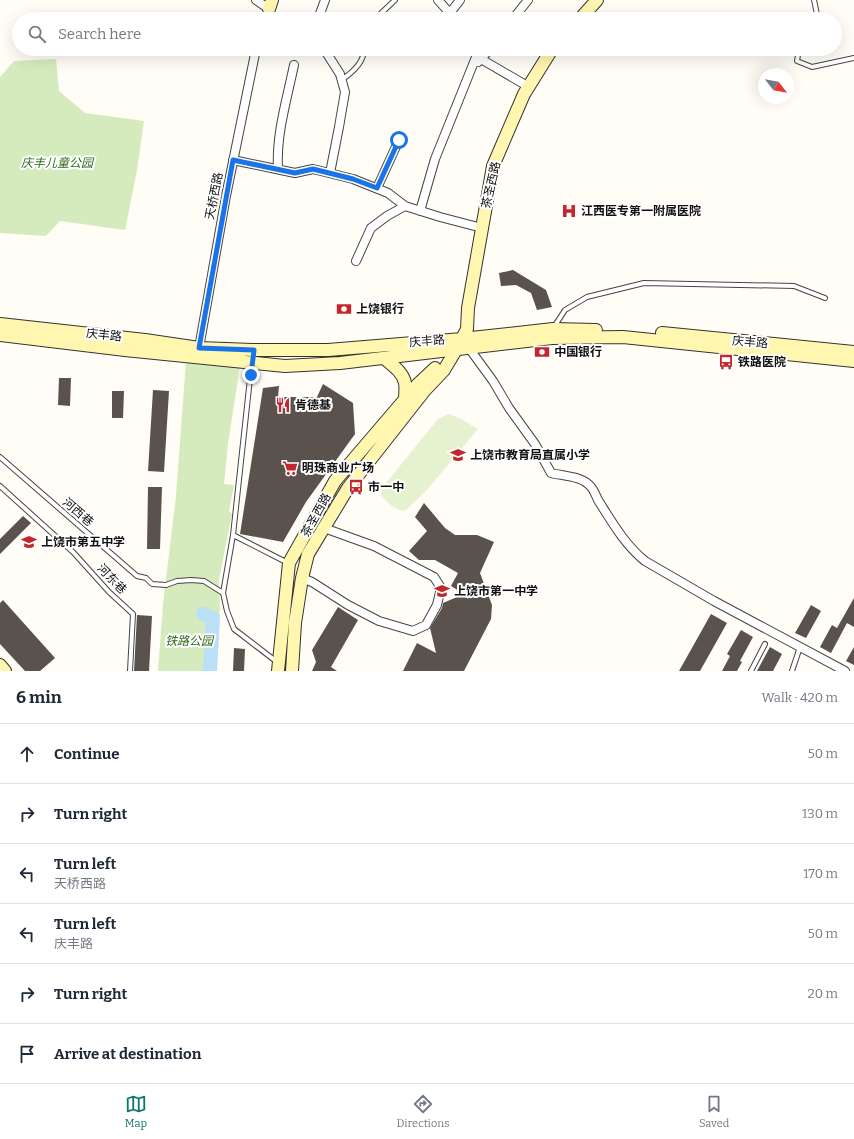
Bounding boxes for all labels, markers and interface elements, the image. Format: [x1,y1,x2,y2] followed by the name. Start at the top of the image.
[12,12,842,56] search box
[26,23,48,45] icon: search
[58,25,141,43] text: Search here
[758,68,794,104] north arrow
[390,131,408,149] route start
[21,156,95,170] park label: 庆丰儿童公园
[479,160,503,210] street label: 茶圣西路
[203,171,225,221] street label: 天桥西路
[560,202,578,220] hospital icon: 江西医专第一附属医院
[581,204,701,218] place label: 江西医专第一附属医院
[335,300,353,318] bank icon: 上饶银行
[356,302,404,316] place label: 上饶银行
[85,326,123,344] street label: 庆丰路
[408,332,446,350] street label: 庆丰路
[731,333,769,351] street label: 庆丰路
[533,343,551,361] bank icon: 中国银行
[554,345,602,359] place label: 中国银行
[717,353,735,371] bus stop icon: 铁路医院
[738,355,786,369] place label: 铁路医院
[242,366,260,384] route end
[274,396,292,414] restaurant icon: 肯德基
[295,398,331,412] place label: 肯德基
[449,446,467,464] school or university icon: 上饶市教育局直属小学
[470,448,590,462] place label: 上饶市教育局直属小学
[281,459,299,477] supermarket icon: 明珠商业广场
[302,461,374,475] place label: 明珠商业广场
[347,478,365,496] bus stop icon: 市一中
[368,480,404,494] place label: 市一中
[298,491,334,539] street label: 茶圣西路
[60,495,96,529] street label: 河西巷
[20,533,38,551] school or university icon: 上饶市第五中学
[41,535,125,549] place label: 上饶市第五中学
[94,561,130,597] street label: 河东巷
[433,582,451,600] school or university icon: 上饶市第一中学
[454,584,538,598] place label: 上饶市第一中学
[165,634,215,648] park label: 铁路公园
[16,687,62,708] text: 6 min
[762,690,838,705] text: Walk · 420 m
[16,743,38,765] icon: ahead
[54,745,120,763] text: Continue
[808,746,838,761] text: 50 m
[16,803,38,825] icon: right
[54,805,127,823] text: Turn right
[802,806,838,821] text: 130 m
[54,855,116,873] text: Turn left
[16,863,38,885] icon: left
[803,866,838,881] text: 170 m
[54,876,106,891] text: 天桥西路
[54,915,116,933] text: Turn left
[16,923,38,945] icon: left
[808,926,838,941] text: 50 m
[54,936,93,951] text: 庆丰路
[16,983,38,1005] icon: right
[54,985,127,1003] text: Turn right
[808,986,838,1001] text: 20 m
[16,1043,38,1065] icon: arrive
[54,1045,201,1063] text: Arrive at destination
[125,1093,147,1130] tab: Map
[397,1093,449,1130] tab: Directions
[699,1093,729,1130] tab: Saved

